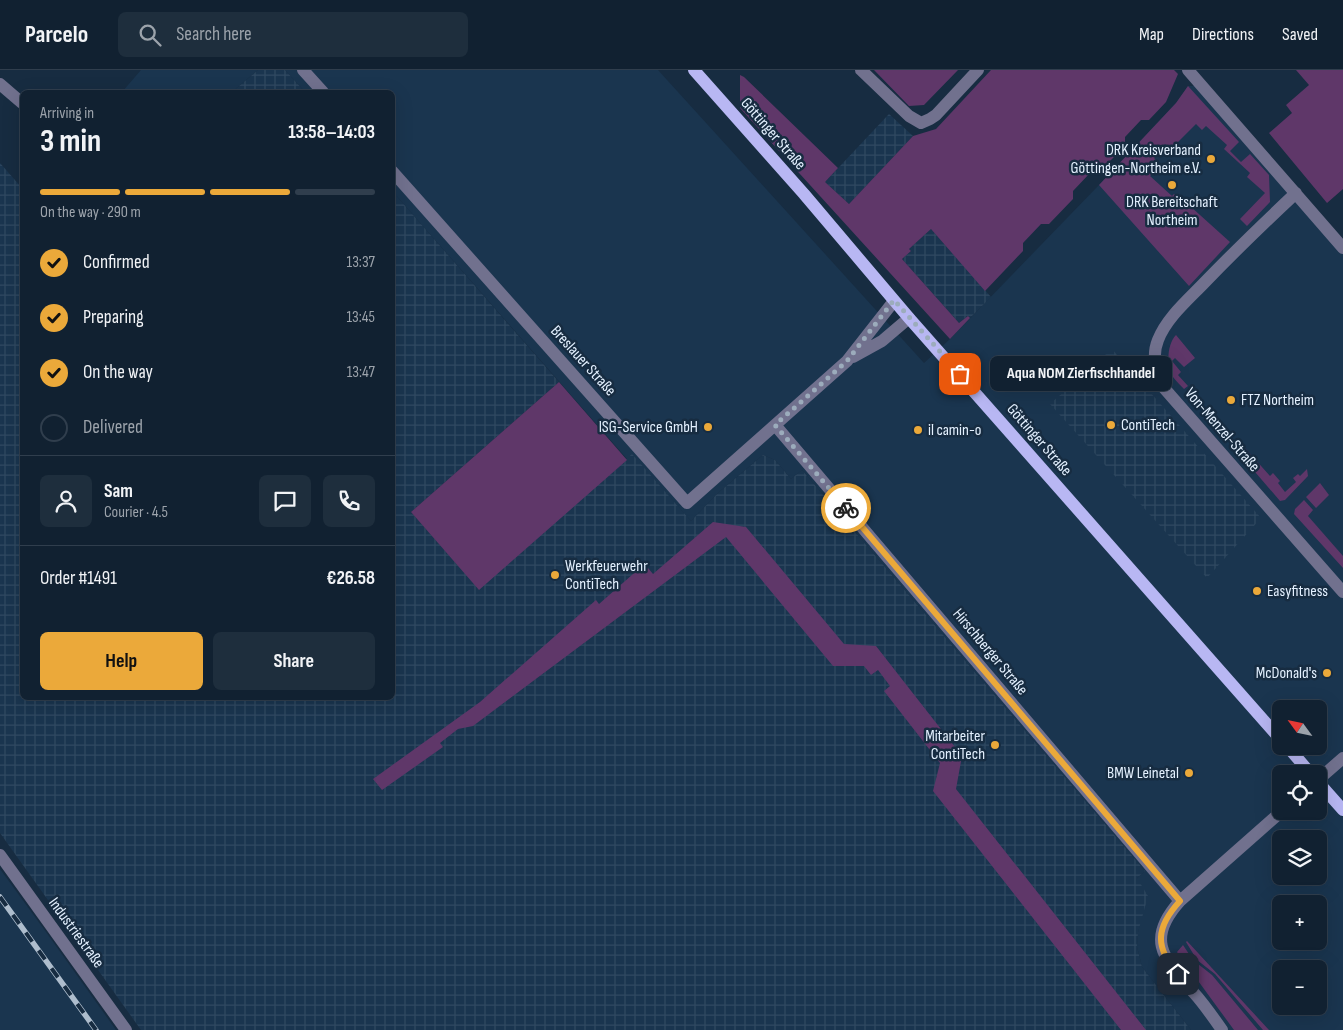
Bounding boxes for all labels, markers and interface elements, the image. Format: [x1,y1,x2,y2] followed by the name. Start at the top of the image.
[118,12,468,57] search box
[25,20,88,49] text: Parcelo
[136,21,164,49] icon: search
[176,23,252,46] text: Search here
[1139,24,1164,45] text: Map
[1192,24,1254,45] text: Directions
[1282,24,1318,45] text: Saved
[736,94,810,174] street label: Göttinger Straße
[40,104,94,123] text: Arriving in
[288,121,375,144] text: 13:58–14:03
[40,122,101,161] text: 3 min
[1071,141,1201,178] place label: DRK Kreisverband Göttingen-Northeim e.V.
[1205,153,1217,165] marker: DRK Kreisverband Göttingen-Northeim e.V.
[1166,179,1178,191] marker: DRK Bereitschaft Northeim
[1126,193,1218,230] place label: DRK Bereitschaft Northeim
[40,203,141,222] text: On the way · 290 m
[40,249,68,277] icon: check
[83,251,150,274] text: Confirmed
[347,253,375,272] text: 13:37
[40,304,68,332] icon: check
[83,306,144,329] text: Preparing
[347,308,375,327] text: 13:45
[546,322,620,400] street label: Breslauer Straße
[939,353,981,395] pin
[990,356,1172,392] callout: Aqua NOM Zierfischhandel
[40,359,68,387] icon: check
[946,360,974,388] icon: bag
[83,361,153,384] text: On the way
[347,363,375,382] text: 13:47
[1007,364,1155,383] text: Aqua NOM Zierfischhandel
[1180,384,1264,476] street label: Von-Menzel-Straße
[1241,391,1314,410] place label: FTZ Northeim
[1225,394,1237,406] marker: FTZ Northeim
[1002,400,1076,480] street label: Göttinger Straße
[83,416,143,439] text: Delivered
[1121,416,1175,435] place label: ContiTech
[599,418,698,437] place label: ISG-Service GmbH
[1105,419,1117,431] marker: ContiTech
[702,421,714,433] marker: ISG-Service GmbH
[928,421,981,440] place label: il camin-o
[912,424,924,436] marker: il camin-o
[40,475,92,527] button: person
[259,475,311,527] button: chat
[323,475,375,527] button: phone
[104,480,133,503] text: Sam
[821,483,871,533] courier
[832,494,860,522] icon: bike
[104,503,168,522] text: Courier · 4.5
[565,557,648,594] place label: Werkfeuerwehr ContiTech
[40,567,117,590] text: Order #1491
[326,567,375,590] text: €26.58
[549,569,561,581] marker: Werkfeuerwehr ContiTech
[1267,582,1328,601] place label: Easyfitness
[1251,585,1263,597] marker: Easyfitness
[948,605,1032,699] street label: Hirschberger Straße
[40,632,203,690] button: Help
[213,632,375,690] button: Share
[1256,664,1317,683] place label: McDonald's
[1321,667,1333,679] marker: McDonald's
[1272,700,1328,755] north arrow
[1272,700,1327,1015] map controls
[925,727,985,764] place label: Mitarbeiter ContiTech
[989,739,1001,751] marker: Mitarbeiter ContiTech
[1107,764,1179,783] place label: BMW Leinetal
[1272,765,1327,820] button: locate
[1183,767,1195,779] marker: BMW Leinetal
[1272,830,1327,885] button: layers
[44,894,108,972] street label: Industriestraße
[1272,895,1327,950] button: +
[1157,953,1199,995] pin
[1164,960,1192,988] icon: home
[1272,960,1327,1015] button: −

